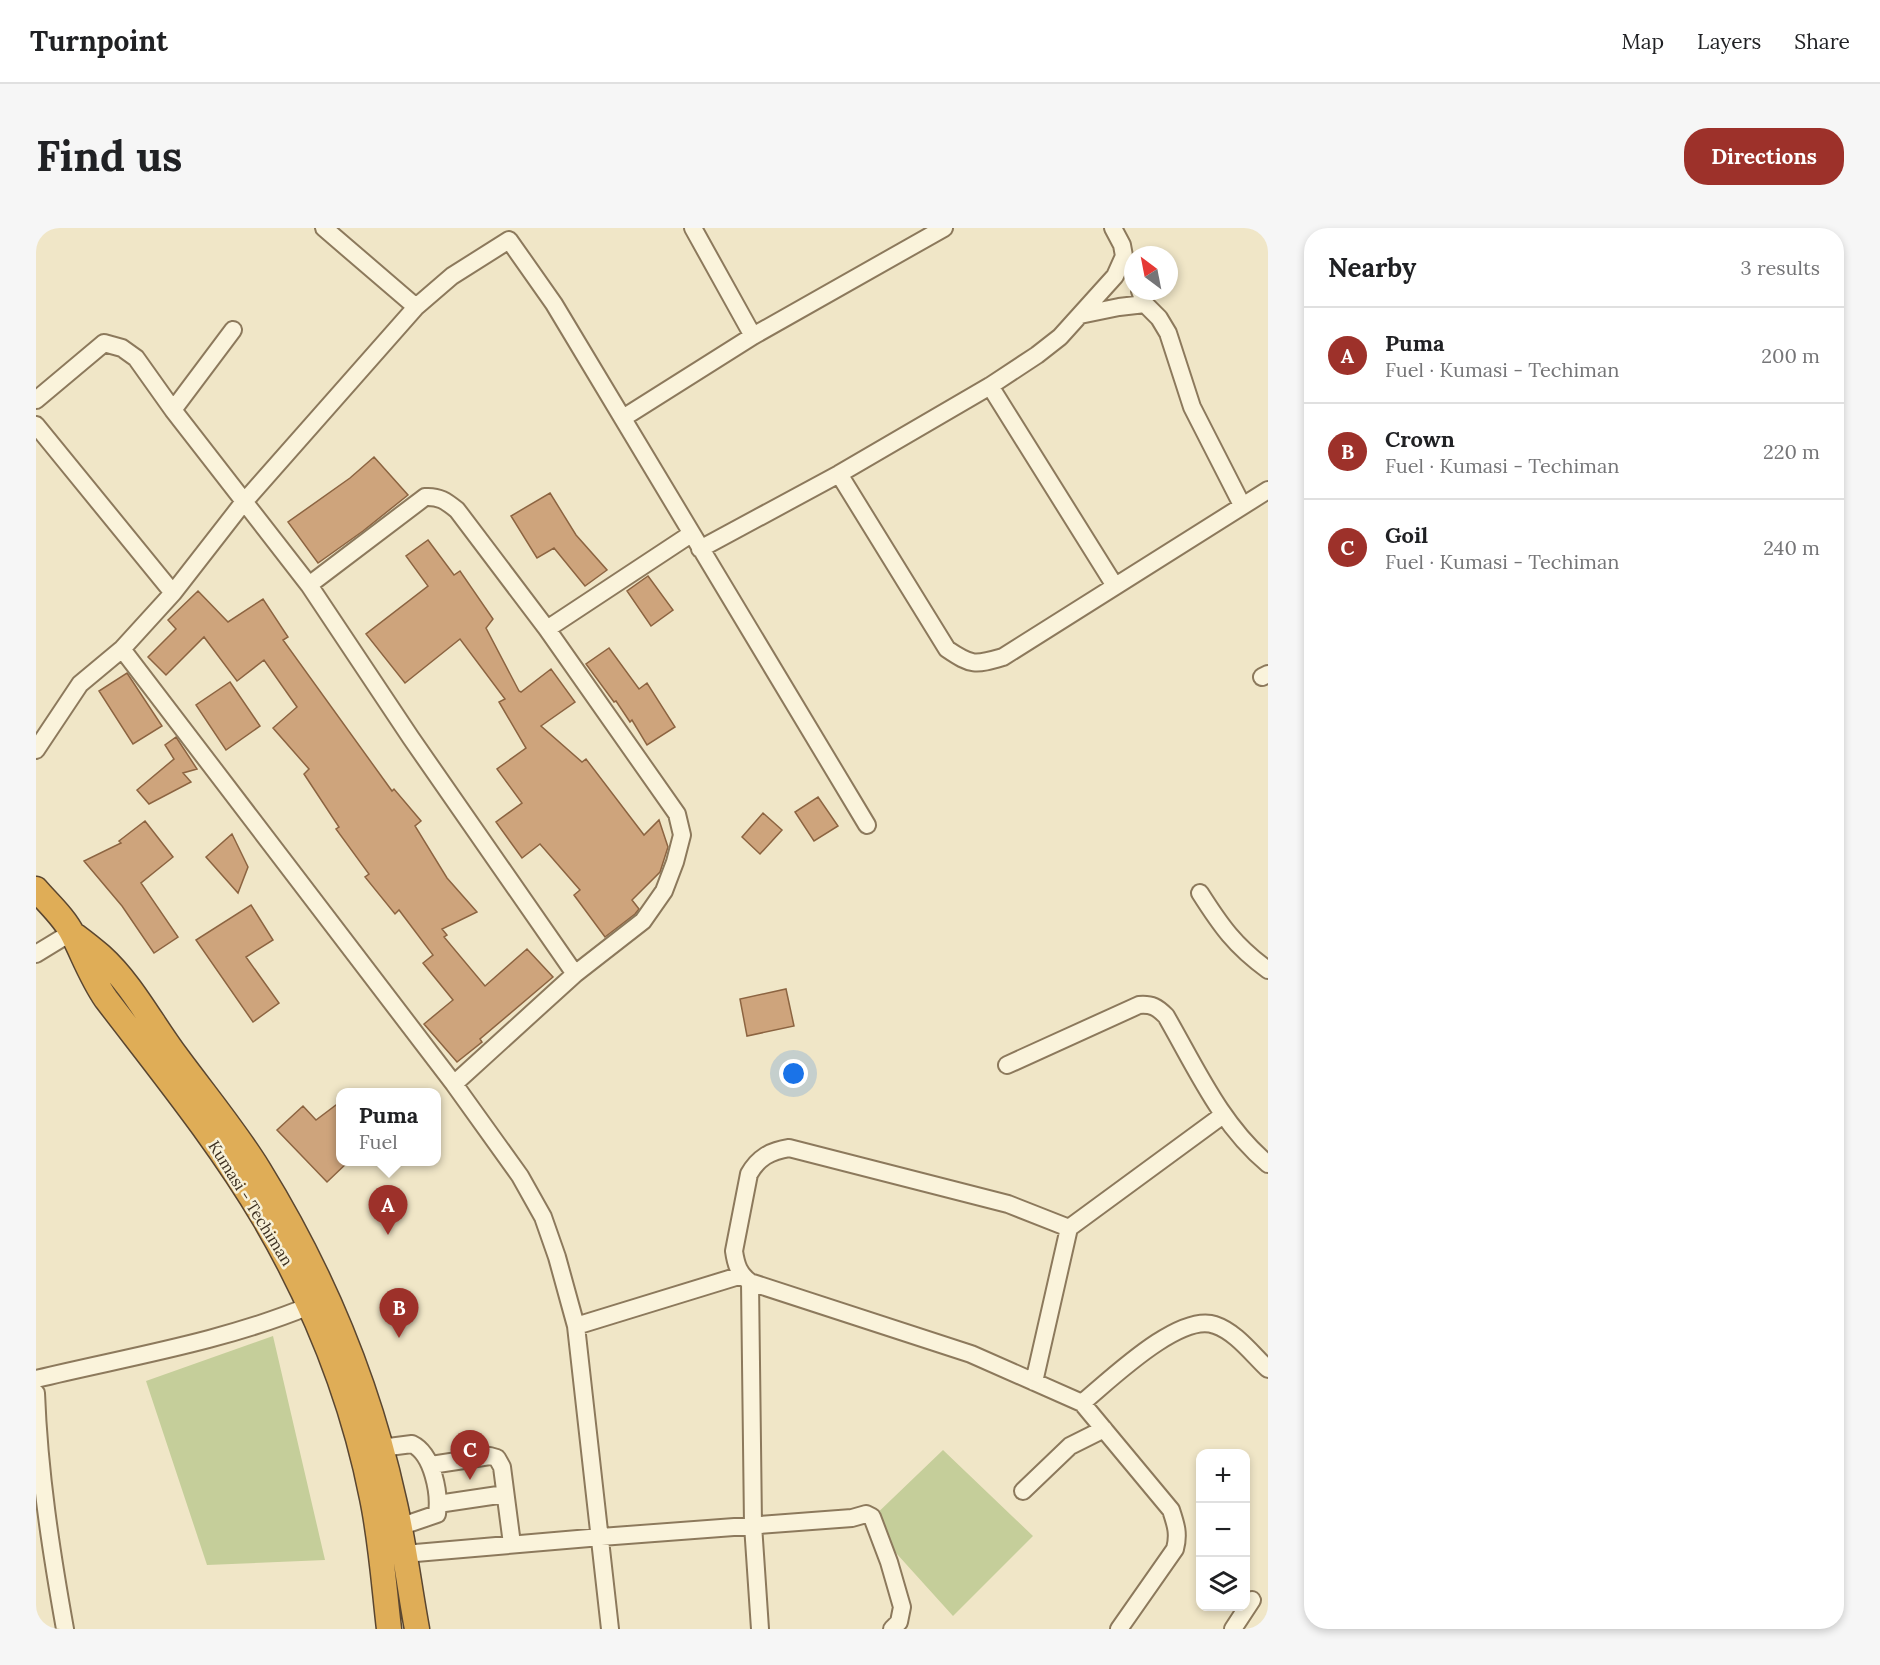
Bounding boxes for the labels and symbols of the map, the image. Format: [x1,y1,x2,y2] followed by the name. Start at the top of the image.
[1124,246,1178,300] north arrow
[779,1059,808,1088] your location
[204,1137,298,1270] street label: Kumasi - Techiman
[368,1186,408,1235] pin: A
[380,1288,418,1338] pin: B
[450,1430,490,1480] pin: C

